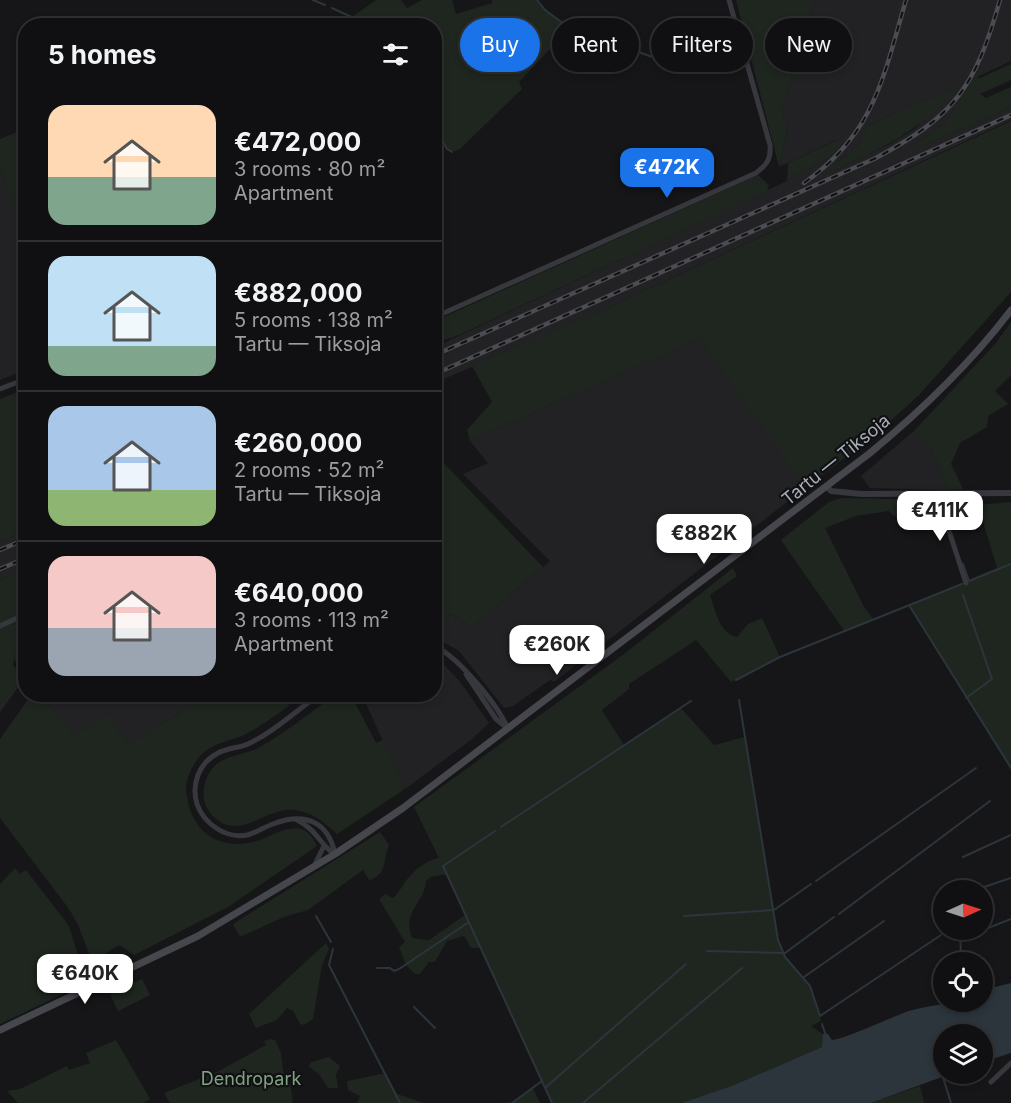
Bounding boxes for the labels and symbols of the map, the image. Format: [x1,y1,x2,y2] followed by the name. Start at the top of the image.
[625,148,709,199] pin: €472K
[777,410,894,510] street label: Tartu — Tiksoja
[898,491,982,542] pin: €411K
[662,514,746,565] pin: €882K
[515,625,599,676] pin: €260K
[933,880,993,940] north arrow
[43,954,127,1005] pin: €640K
[201,1068,301,1089] park label: Dendropark

